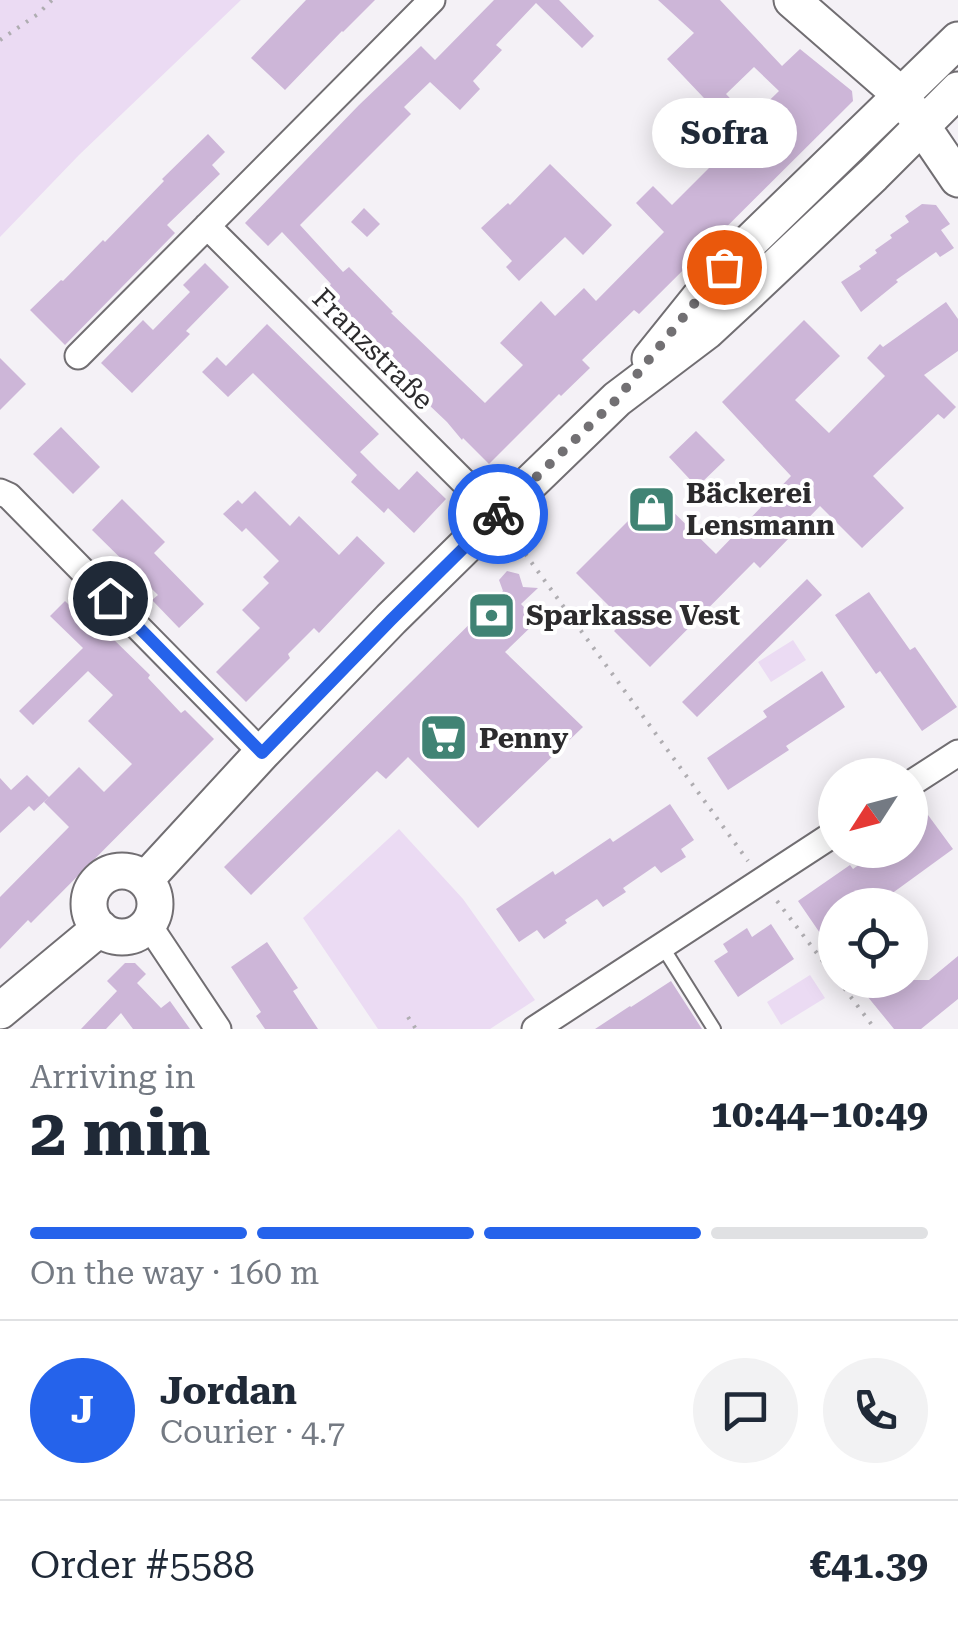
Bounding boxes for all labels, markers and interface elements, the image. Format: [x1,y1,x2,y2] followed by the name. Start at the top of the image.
[652,97,796,167] callout: Sofra
[681,114,768,152] text: Sofra
[682,225,767,310] pin
[697,240,752,295] icon: bag
[306,282,440,416] street label: Franzstraße
[448,464,548,564] courier
[686,477,835,542] place label: Bäckerei Lensmann
[625,483,677,535] shop icon: Bäckerei Lensmann
[471,487,526,542] icon: bike
[68,556,153,641] pin
[83,571,138,626] icon: home
[465,589,517,641] bank icon: Sparkasse Vest
[526,599,740,632] place label: Sparkasse Vest
[418,712,470,764] supermarket icon: Penny
[479,722,568,755] place label: Penny
[818,758,928,868] north arrow
[818,758,928,998] map controls
[818,888,928,998] button: locate
[30,1058,195,1096] text: Arriving in
[711,1092,928,1136] text: 10:44–10:49
[30,1095,211,1171] text: 2 min
[30,1254,319,1292] text: On the way · 160 m
[693,1358,798,1463] button: chat
[823,1358,928,1463] button: phone
[160,1369,297,1413] text: Jordan
[71,1388,94,1432] text: J
[160,1413,345,1451] text: Courier · 4.7
[30,1543,255,1587] text: Order #5588
[810,1543,928,1587] text: €41.39

